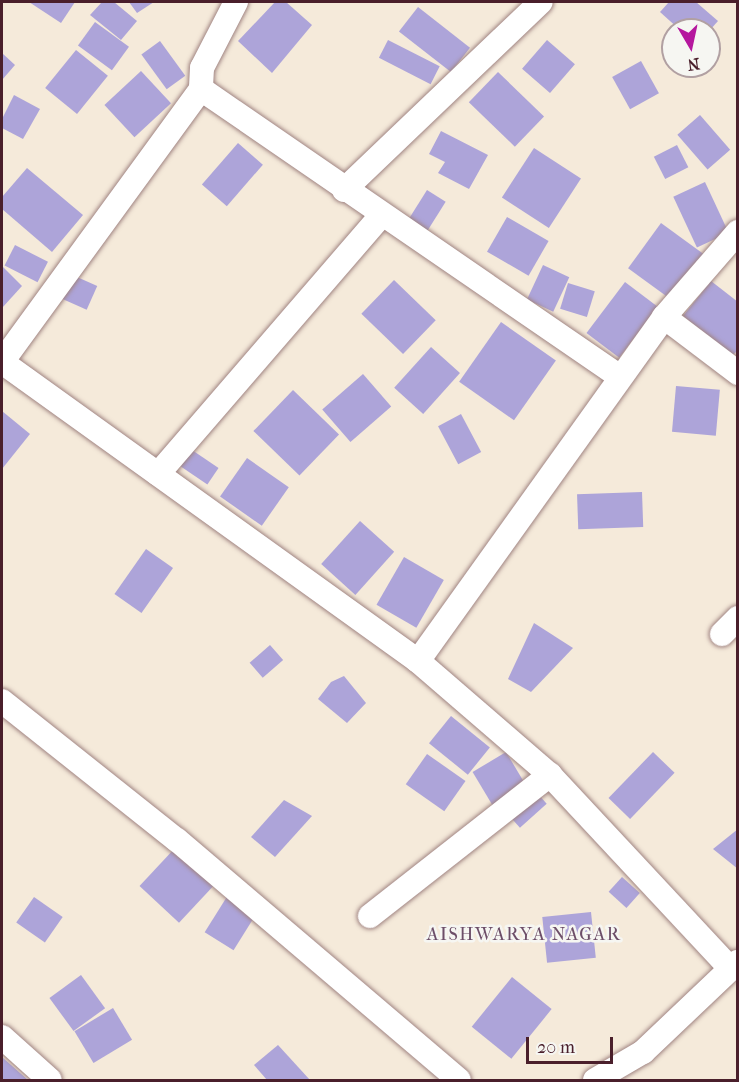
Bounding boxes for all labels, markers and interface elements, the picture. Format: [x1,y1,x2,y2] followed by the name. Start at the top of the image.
[661,18,721,78] north arrow
[686,54,701,75] text: N
[427,924,621,946] district label: AISHWARYA NAGAR
[529,1025,616,1063] scale bar
[537,1037,575,1058] text: 20 m

